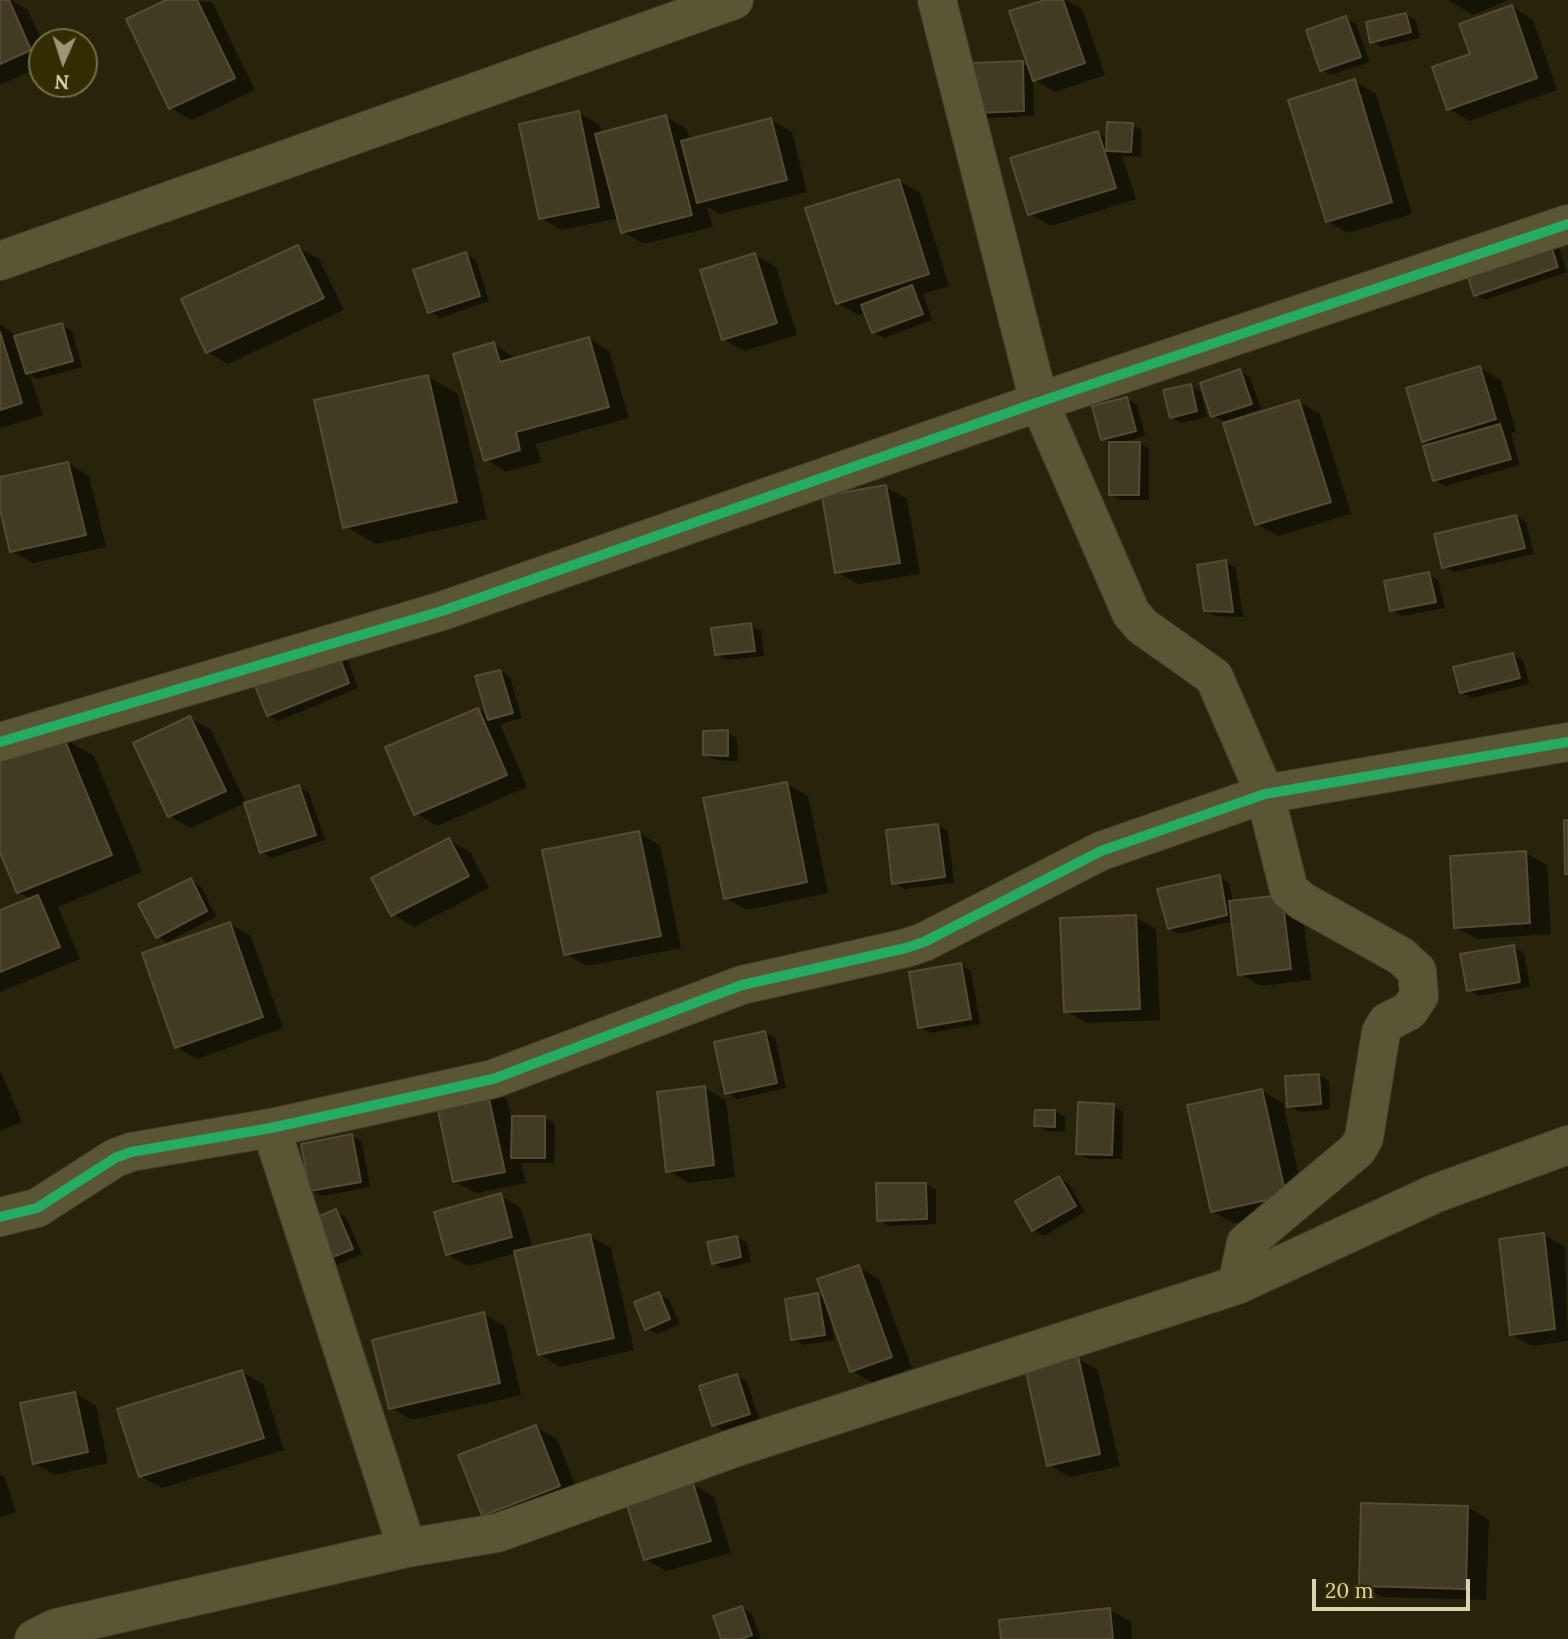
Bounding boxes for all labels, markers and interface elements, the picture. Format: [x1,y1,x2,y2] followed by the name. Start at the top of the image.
[28,28,98,98] north arrow
[54,70,70,94] text: N
[1316,1566,1474,1610] scale bar
[1325,1577,1374,1604] text: 20 m

